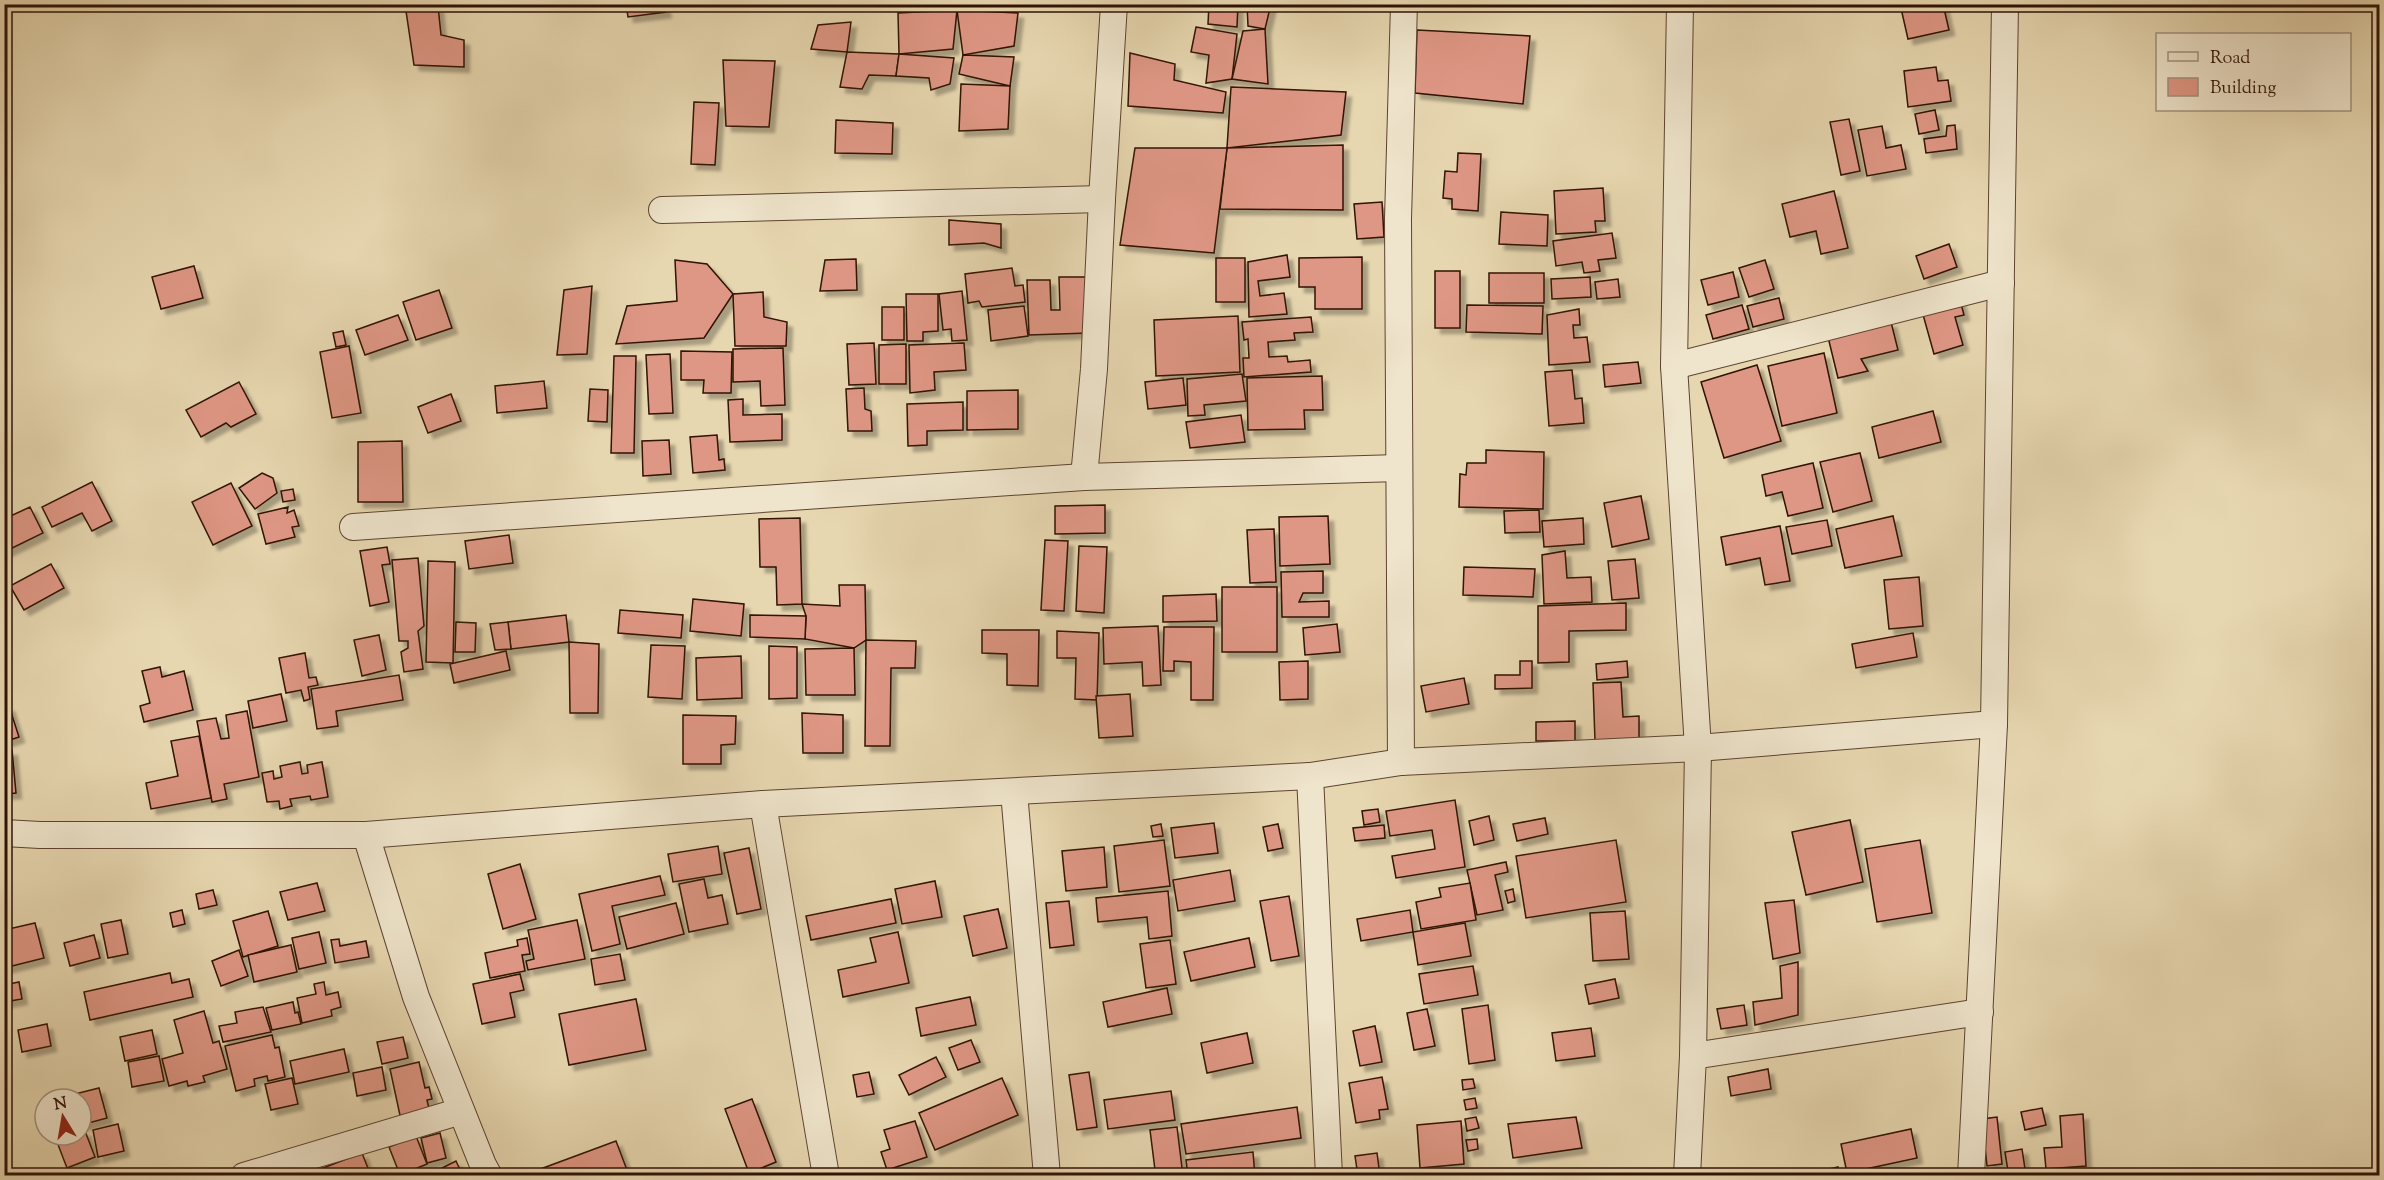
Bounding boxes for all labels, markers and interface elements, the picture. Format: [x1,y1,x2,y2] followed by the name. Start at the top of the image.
[2156,33,2351,111] legend
[2210,46,2250,72] text: Road
[2210,76,2276,102] text: Building
[33,1087,93,1147] north arrow
[52,1092,69,1117] text: N

